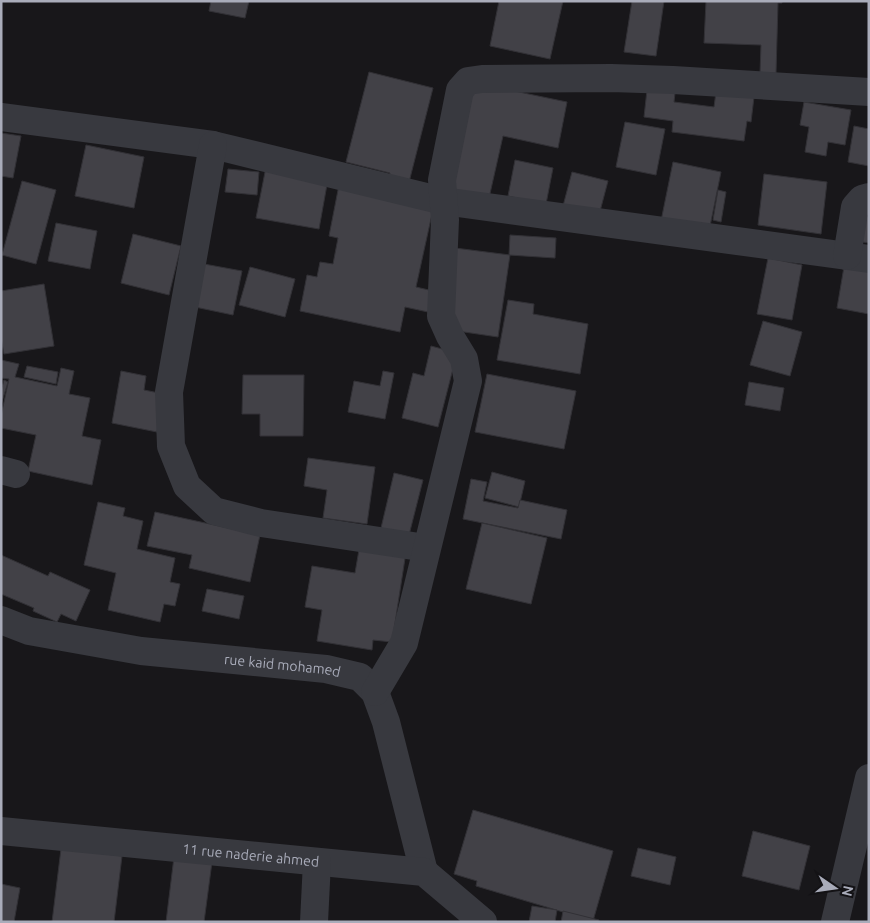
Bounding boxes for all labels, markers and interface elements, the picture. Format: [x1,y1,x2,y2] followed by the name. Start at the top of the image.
[224,651,342,680] street label: rue kaid mohamed
[182,841,320,870] street label: 11 rue naderie ahmed
[810,863,860,913] north arrow
[839,884,857,898] text: N

